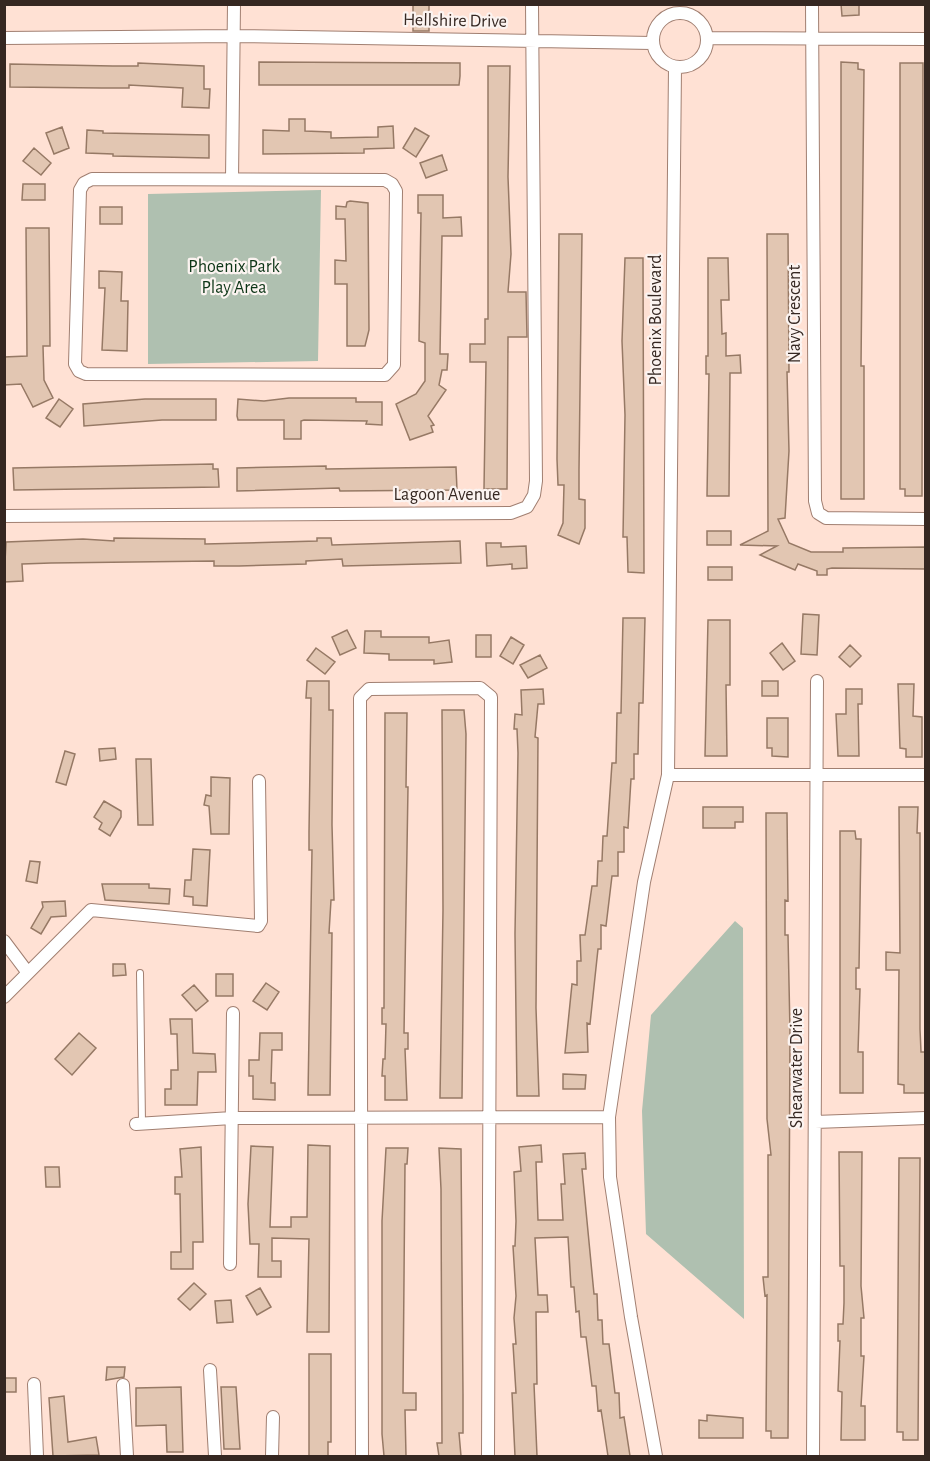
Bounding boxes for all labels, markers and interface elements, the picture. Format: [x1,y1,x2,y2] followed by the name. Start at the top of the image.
[403,11,507,31] street label: Hellshire Drive
[647,254,665,386] street label: Phoenix Boulevard
[188,258,280,297] park label: Phoenix Park Play Area
[786,265,804,363] street label: Navy Crescent
[394,486,500,504] street label: Lagoon Avenue
[788,1008,806,1128] street label: Shearwater Drive

